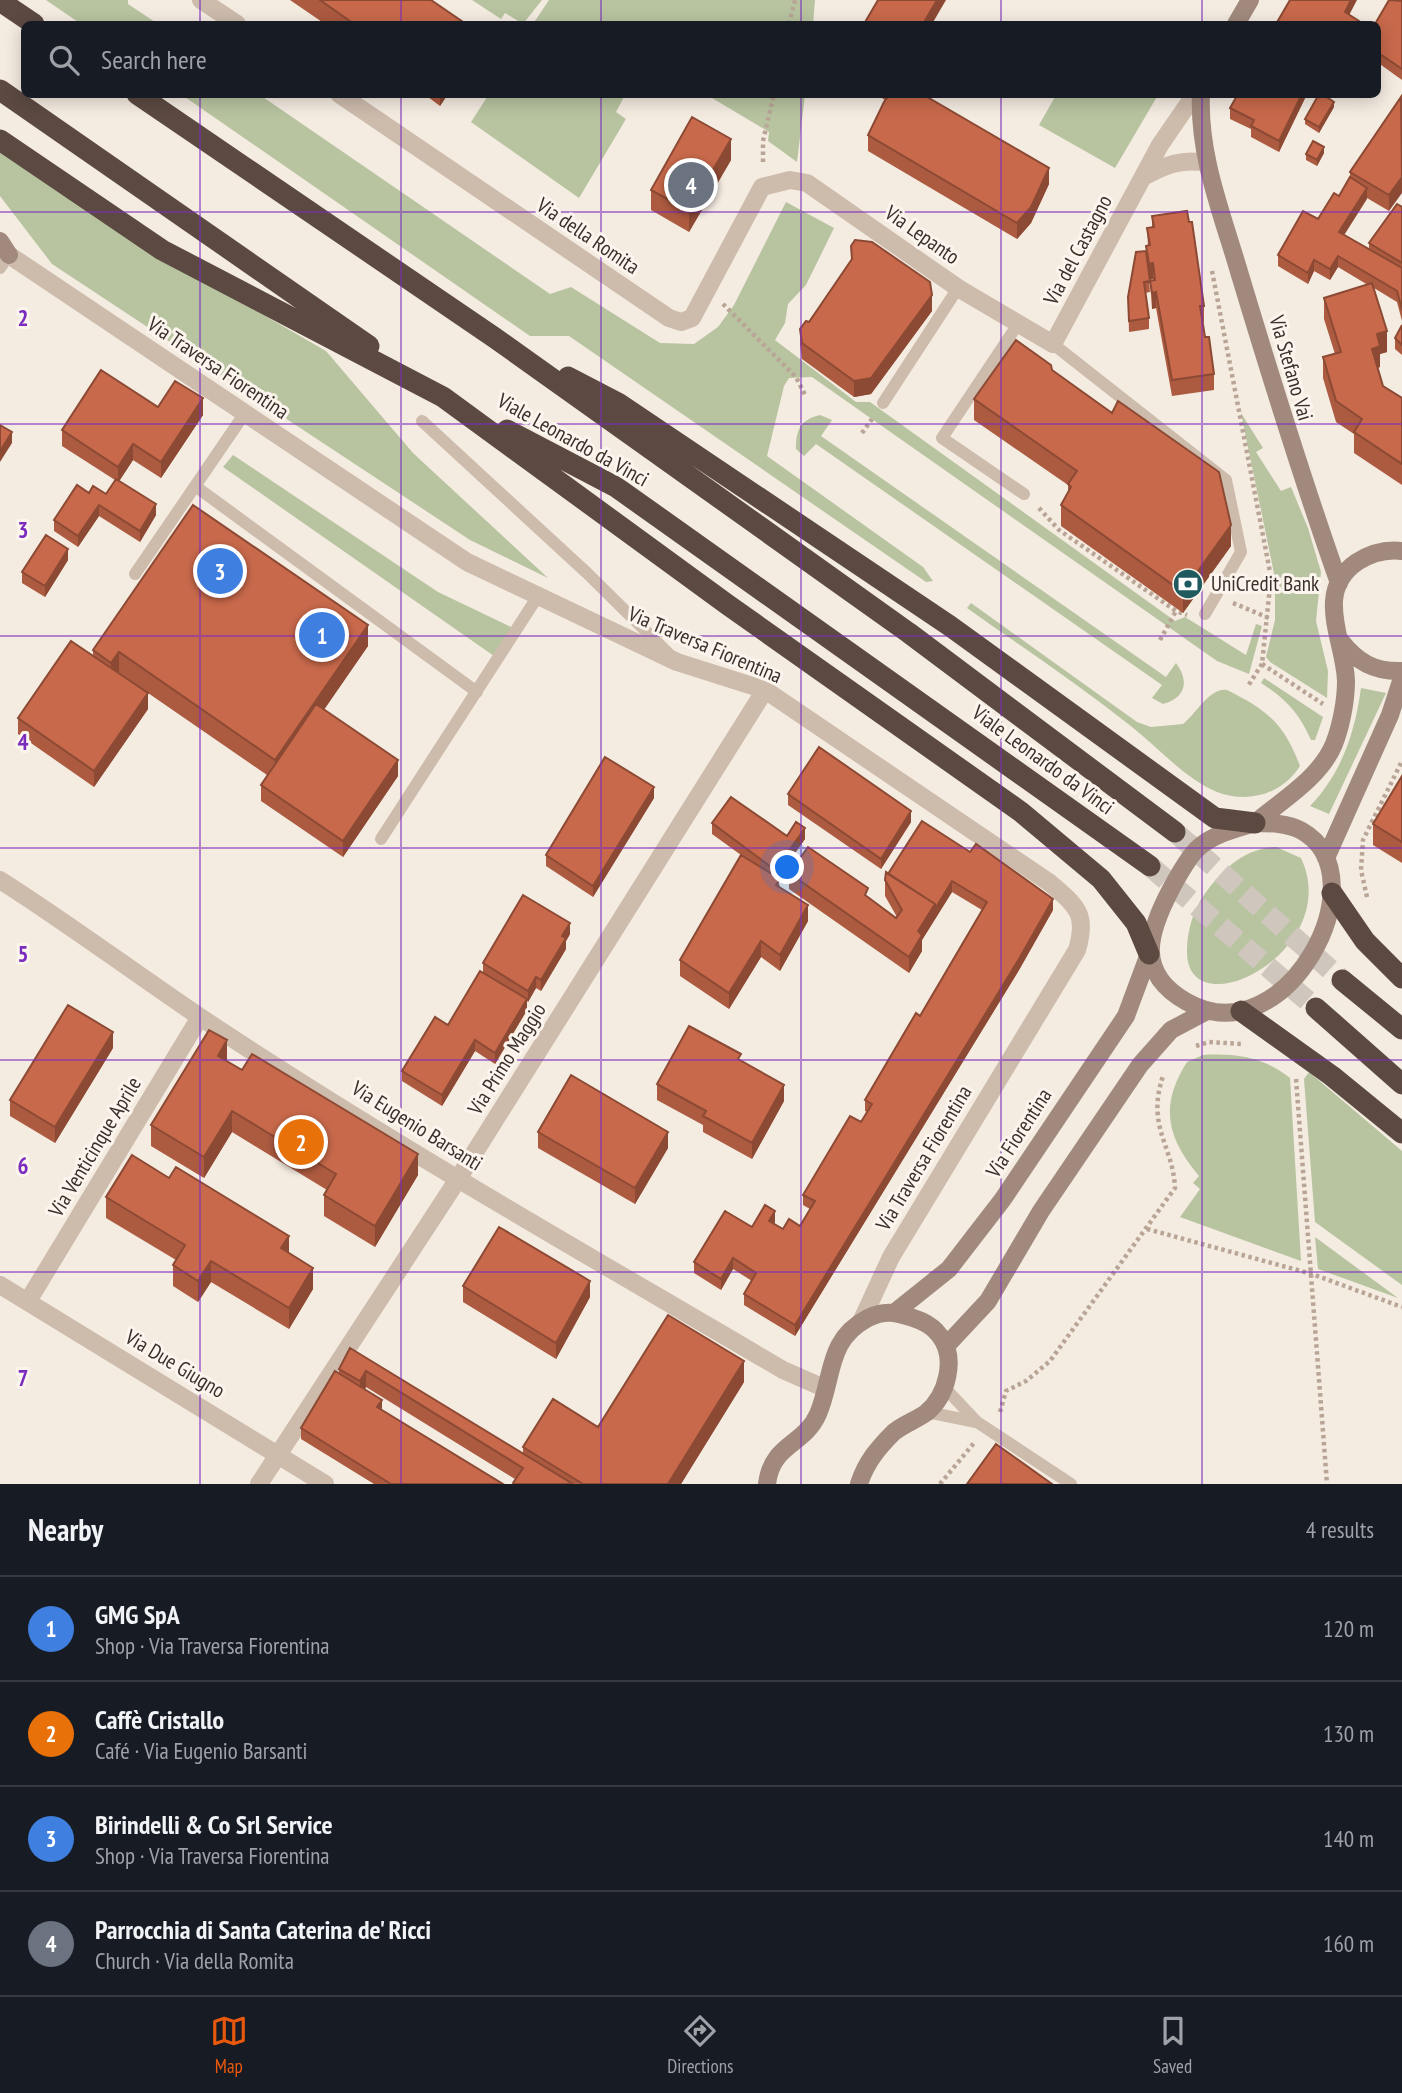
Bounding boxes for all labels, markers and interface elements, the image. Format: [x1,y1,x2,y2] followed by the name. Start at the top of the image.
[21,21,1381,98] search box
[45,41,83,79] icon: search
[101,43,207,76] text: Search here
[668,159,714,211] pin: 4
[1037,190,1118,310] street label: Via del Castagno
[531,191,645,280] street label: Via della Romita
[879,199,965,270] street label: Via Lepanto
[18,303,29,332] text: 2
[142,310,294,425] street label: Via Traversa Fiorentina
[1263,311,1319,424] street label: Via Stefano Vai
[492,386,654,492] street label: Viale Leonardo da Vinci
[18,515,29,544] text: 3
[197,545,243,597] pin: 3
[1171,567,1205,601] bank icon: UniCredit Bank
[1211,570,1319,597] place label: UniCredit Bank
[623,600,786,689] street label: Via Traversa Fiorentina
[299,609,345,661] pin: 1
[966,698,1120,820] street label: Viale Leonardo da Vinci
[18,727,29,756] text: 4
[770,850,804,884] your location
[18,939,29,968] text: 5
[461,998,552,1121] street label: Via Primo Maggio
[42,1072,147,1222] street label: Via Venticinque Aprile
[346,1074,488,1177] street label: Via Eugenio Barsanti
[869,1080,978,1236] street label: Via Traversa Fiorentina
[979,1083,1057,1183] street label: Via Fiorentina
[278,1116,324,1168] pin: 2
[18,1151,29,1180] text: 6
[120,1323,230,1404] street label: Via Due Giugno
[18,1363,29,1392] text: 7
[28,1510,103,1549] text: Nearby
[1306,1515,1374,1544] text: 4 results
[95,1598,180,1631] text: GMG SpA
[46,1614,57,1643] text: 1
[1323,1614,1374,1643] text: 120 m
[95,1631,329,1660] text: Shop · Via Traversa Fiorentina
[95,1703,224,1736] text: Caffè Cristallo
[46,1719,57,1748] text: 2
[1323,1719,1374,1748] text: 130 m
[95,1736,307,1765] text: Café · Via Eugenio Barsanti
[95,1808,333,1841] text: Birindelli & Co Srl Service
[46,1824,57,1853] text: 3
[1323,1824,1374,1853] text: 140 m
[95,1841,329,1870] text: Shop · Via Traversa Fiorentina
[95,1913,431,1946] text: Parrocchia di Santa Caterina de' Ricci
[46,1929,57,1958] text: 4
[1323,1929,1374,1958] text: 160 m
[95,1946,294,1975] text: Church · Via della Romita
[210,2012,248,2078] tab: Map
[667,2012,733,2078] tab: Directions
[1153,2012,1192,2078] tab: Saved

